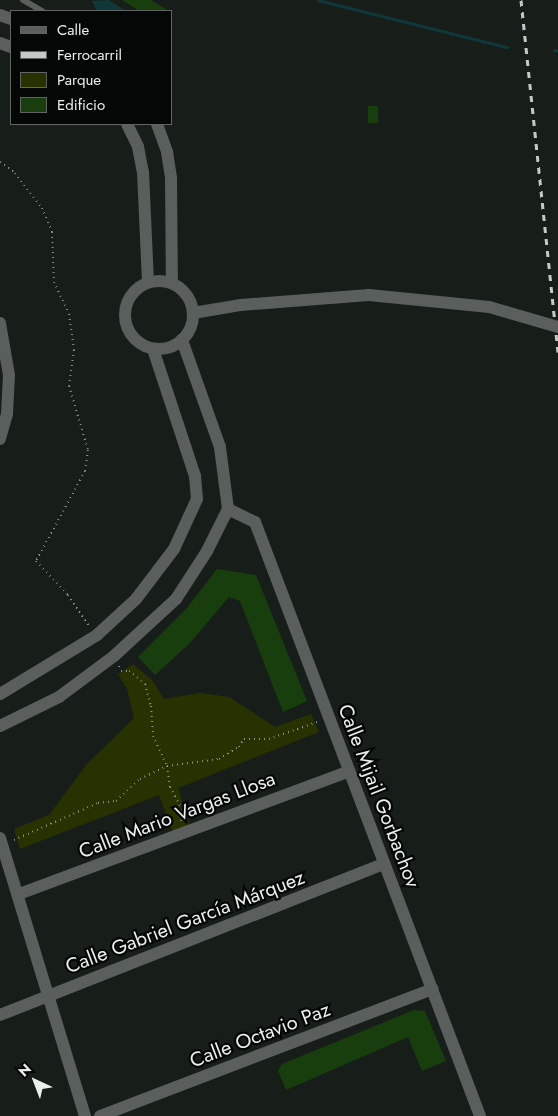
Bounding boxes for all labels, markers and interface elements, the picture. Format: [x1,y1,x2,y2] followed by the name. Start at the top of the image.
[10,10,172,125] legend
[57,19,89,41] text: Calle
[57,44,122,66] text: Ferrocarril
[57,69,101,91] text: Parque
[57,94,105,116] text: Edificio
[333,701,425,891] street label: Calle Mijail Gorbachov
[75,766,279,864] street label: Calle Mario Vargas Llosa
[62,865,308,979] street label: Calle Gabriel García Márquez
[186,997,334,1073] street label: Calle Octavio Paz
[10,1056,60,1106] north arrow
[14,1059,36,1081] text: N

